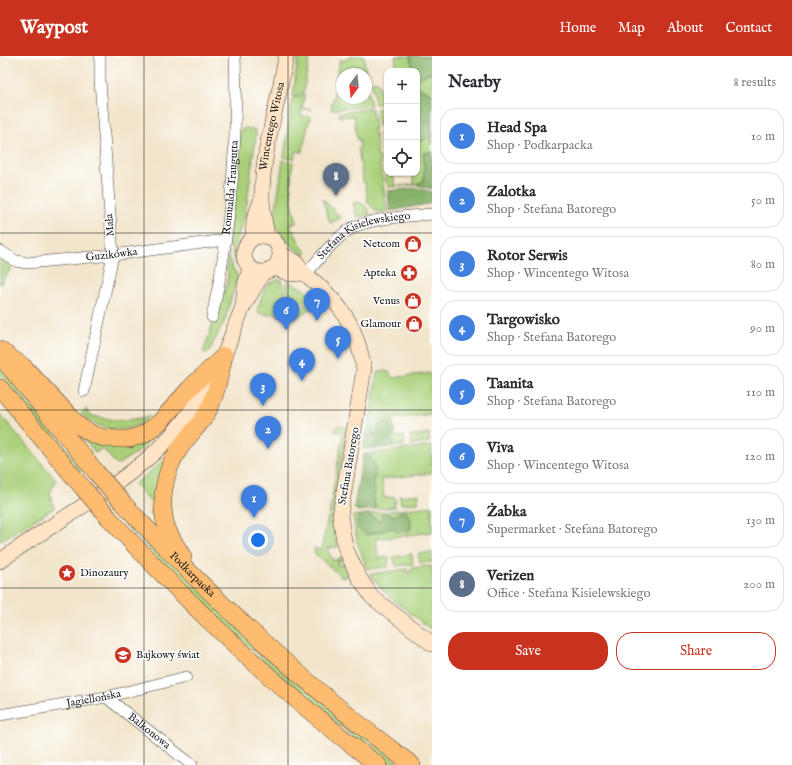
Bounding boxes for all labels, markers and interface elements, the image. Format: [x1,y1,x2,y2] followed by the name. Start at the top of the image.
[20,16,88,40] text: Waypost
[560,19,596,37] text: Home
[618,19,645,37] text: Map
[667,19,703,37] text: About
[725,19,772,37] text: Contact
[336,68,372,104] north arrow
[384,68,420,176] map controls
[384,68,420,104] button: +
[448,72,501,93] text: Nearby
[733,74,776,91] text: 8 results
[257,81,288,171] street label: Wincentego Witosa
[384,104,420,140] button: −
[487,118,547,137] text: Head Spa
[460,128,464,145] text: 1
[751,128,775,145] text: 10 m
[487,137,593,154] text: Shop · Podkarpacka
[220,140,242,236] street label: Romualda Traugutta
[384,140,420,176] button: locate
[323,163,349,196] pin: 8
[487,182,536,201] text: Zalotka
[459,192,465,209] text: 2
[751,192,775,209] text: 50 m
[487,201,616,218] text: Shop · Stefana Batorego
[314,209,411,263] street label: Stefana Kisielewskiego
[102,213,118,237] street label: Mała
[403,234,423,254] shop icon: Netcom
[363,237,401,251] place label: Netcom
[85,245,138,265] street label: Guzikówka
[487,246,568,265] text: Rotor Serwis
[460,256,464,273] text: 3
[751,256,775,273] text: 80 m
[399,263,419,283] pharmacy icon: Apteka
[487,265,629,282] text: Shop · Wincentego Witosa
[362,266,396,280] place label: Apteka
[304,288,330,321] pin: 7
[403,291,423,311] shop icon: Venus
[372,294,400,308] place label: Venus
[273,297,299,330] pin: 6
[487,310,560,329] text: Targowisko
[404,314,424,334] shop icon: Glamour
[360,317,401,331] place label: Glamour
[459,320,465,337] text: 4
[750,320,775,337] text: 90 m
[325,326,351,359] pin: 5
[487,329,616,346] text: Shop · Stefana Batorego
[289,348,315,381] pin: 4
[250,373,276,406] pin: 3
[487,374,533,393] text: Taanita
[460,384,464,401] text: 5
[746,384,775,401] text: 110 m
[487,393,616,410] text: Shop · Stefana Batorego
[255,416,281,449] pin: 2
[335,426,363,506] street label: Stefana Batorego
[487,438,514,457] text: Viva
[459,448,465,465] text: 6
[745,448,775,465] text: 120 m
[487,457,629,474] text: Shop · Wincentego Witosa
[241,485,267,518] pin: 1
[487,502,526,521] text: Żabka
[459,512,465,529] text: 7
[746,512,775,529] text: 130 m
[487,521,658,538] text: Supermarket · Stefana Batorego
[248,530,268,550] your location
[166,549,218,600] street label: Podkarpacka
[57,563,77,583] place icon: Dinozaury
[80,566,129,580] place label: Dinozaury
[487,566,534,585] text: Verizen
[459,576,465,593] text: 8
[743,576,775,593] text: 200 m
[487,585,651,602] text: Office · Stefana Kisielewskiego
[448,632,608,670] button: Save
[616,632,776,670] button: Share
[113,645,133,665] school or university icon: Bajkowy świat
[136,648,200,662] place label: Bajkowy świat
[63,686,123,711] street label: Jagiellońska
[125,710,173,752] street label: Balkonowa

